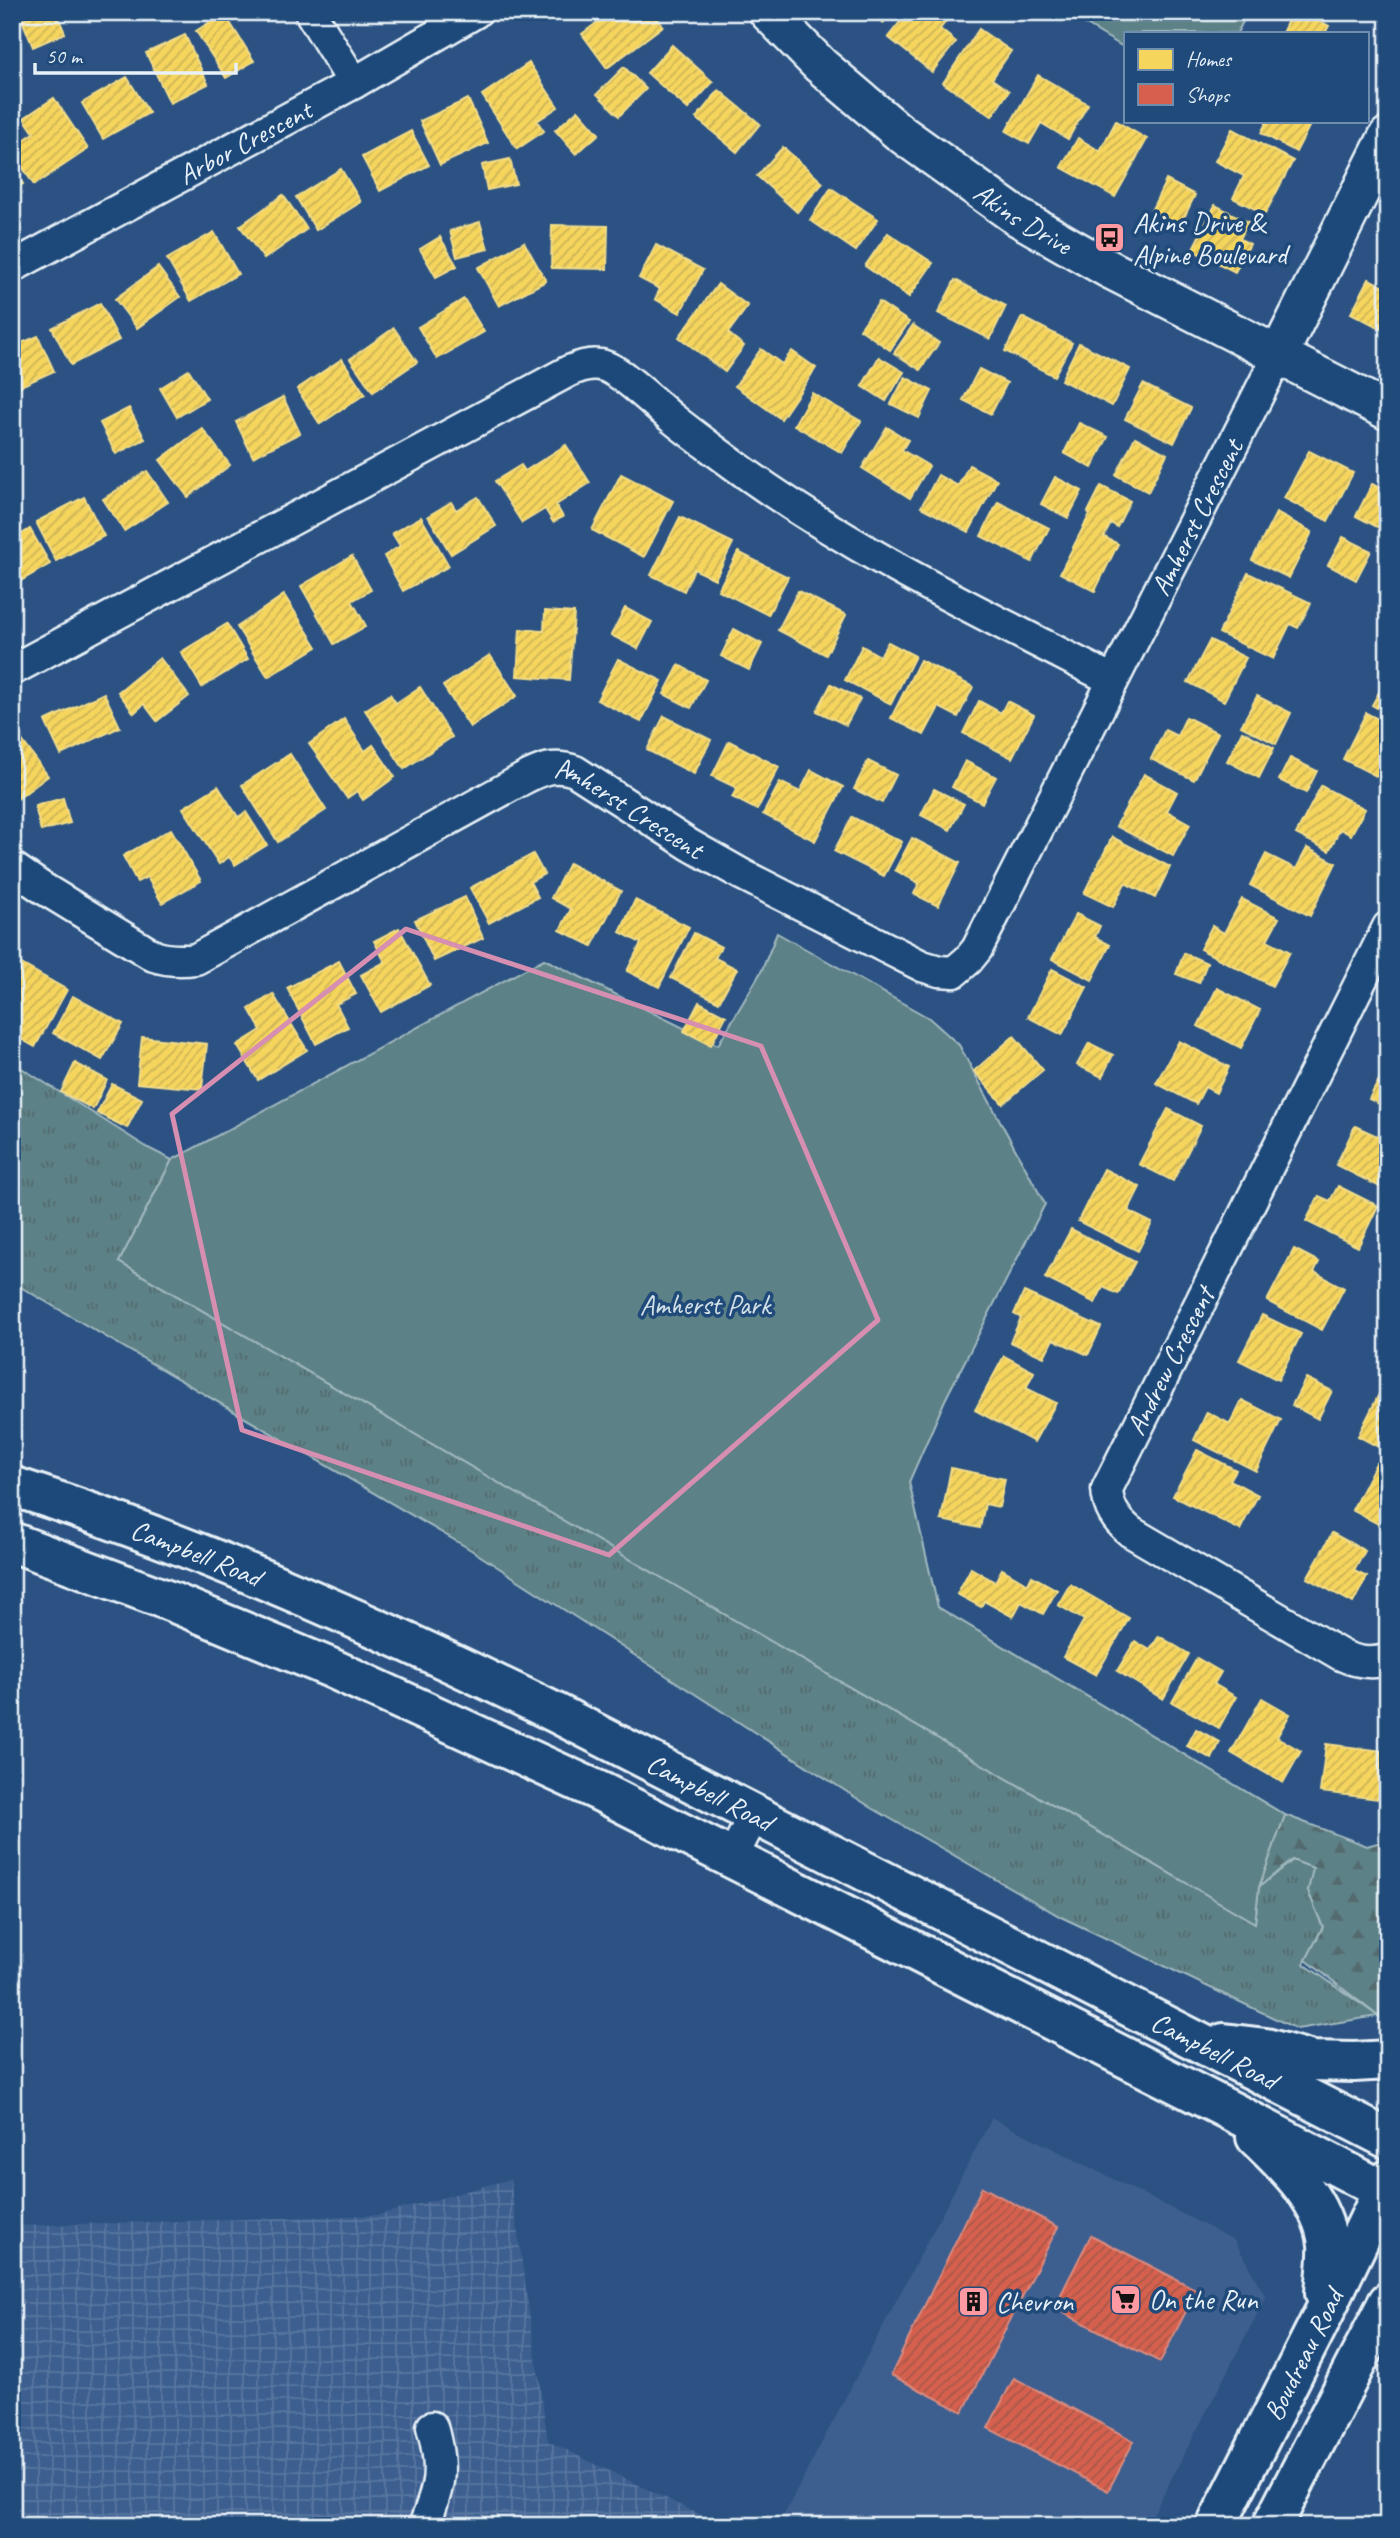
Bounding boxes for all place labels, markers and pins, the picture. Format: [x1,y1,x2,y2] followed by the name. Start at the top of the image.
[1133,205,1291,272] place label: Akins Drive & Alpine Boulevard
[1093,221,1127,255] bus stop icon: Akins Drive & Alpine Boulevard
[1109,2282,1143,2316] supermarket icon: On the Run
[1149,2282,1259,2317] place label: On the Run
[956,2284,990,2318] building icon: Chevron
[996,2284,1075,2319] place label: Chevron

